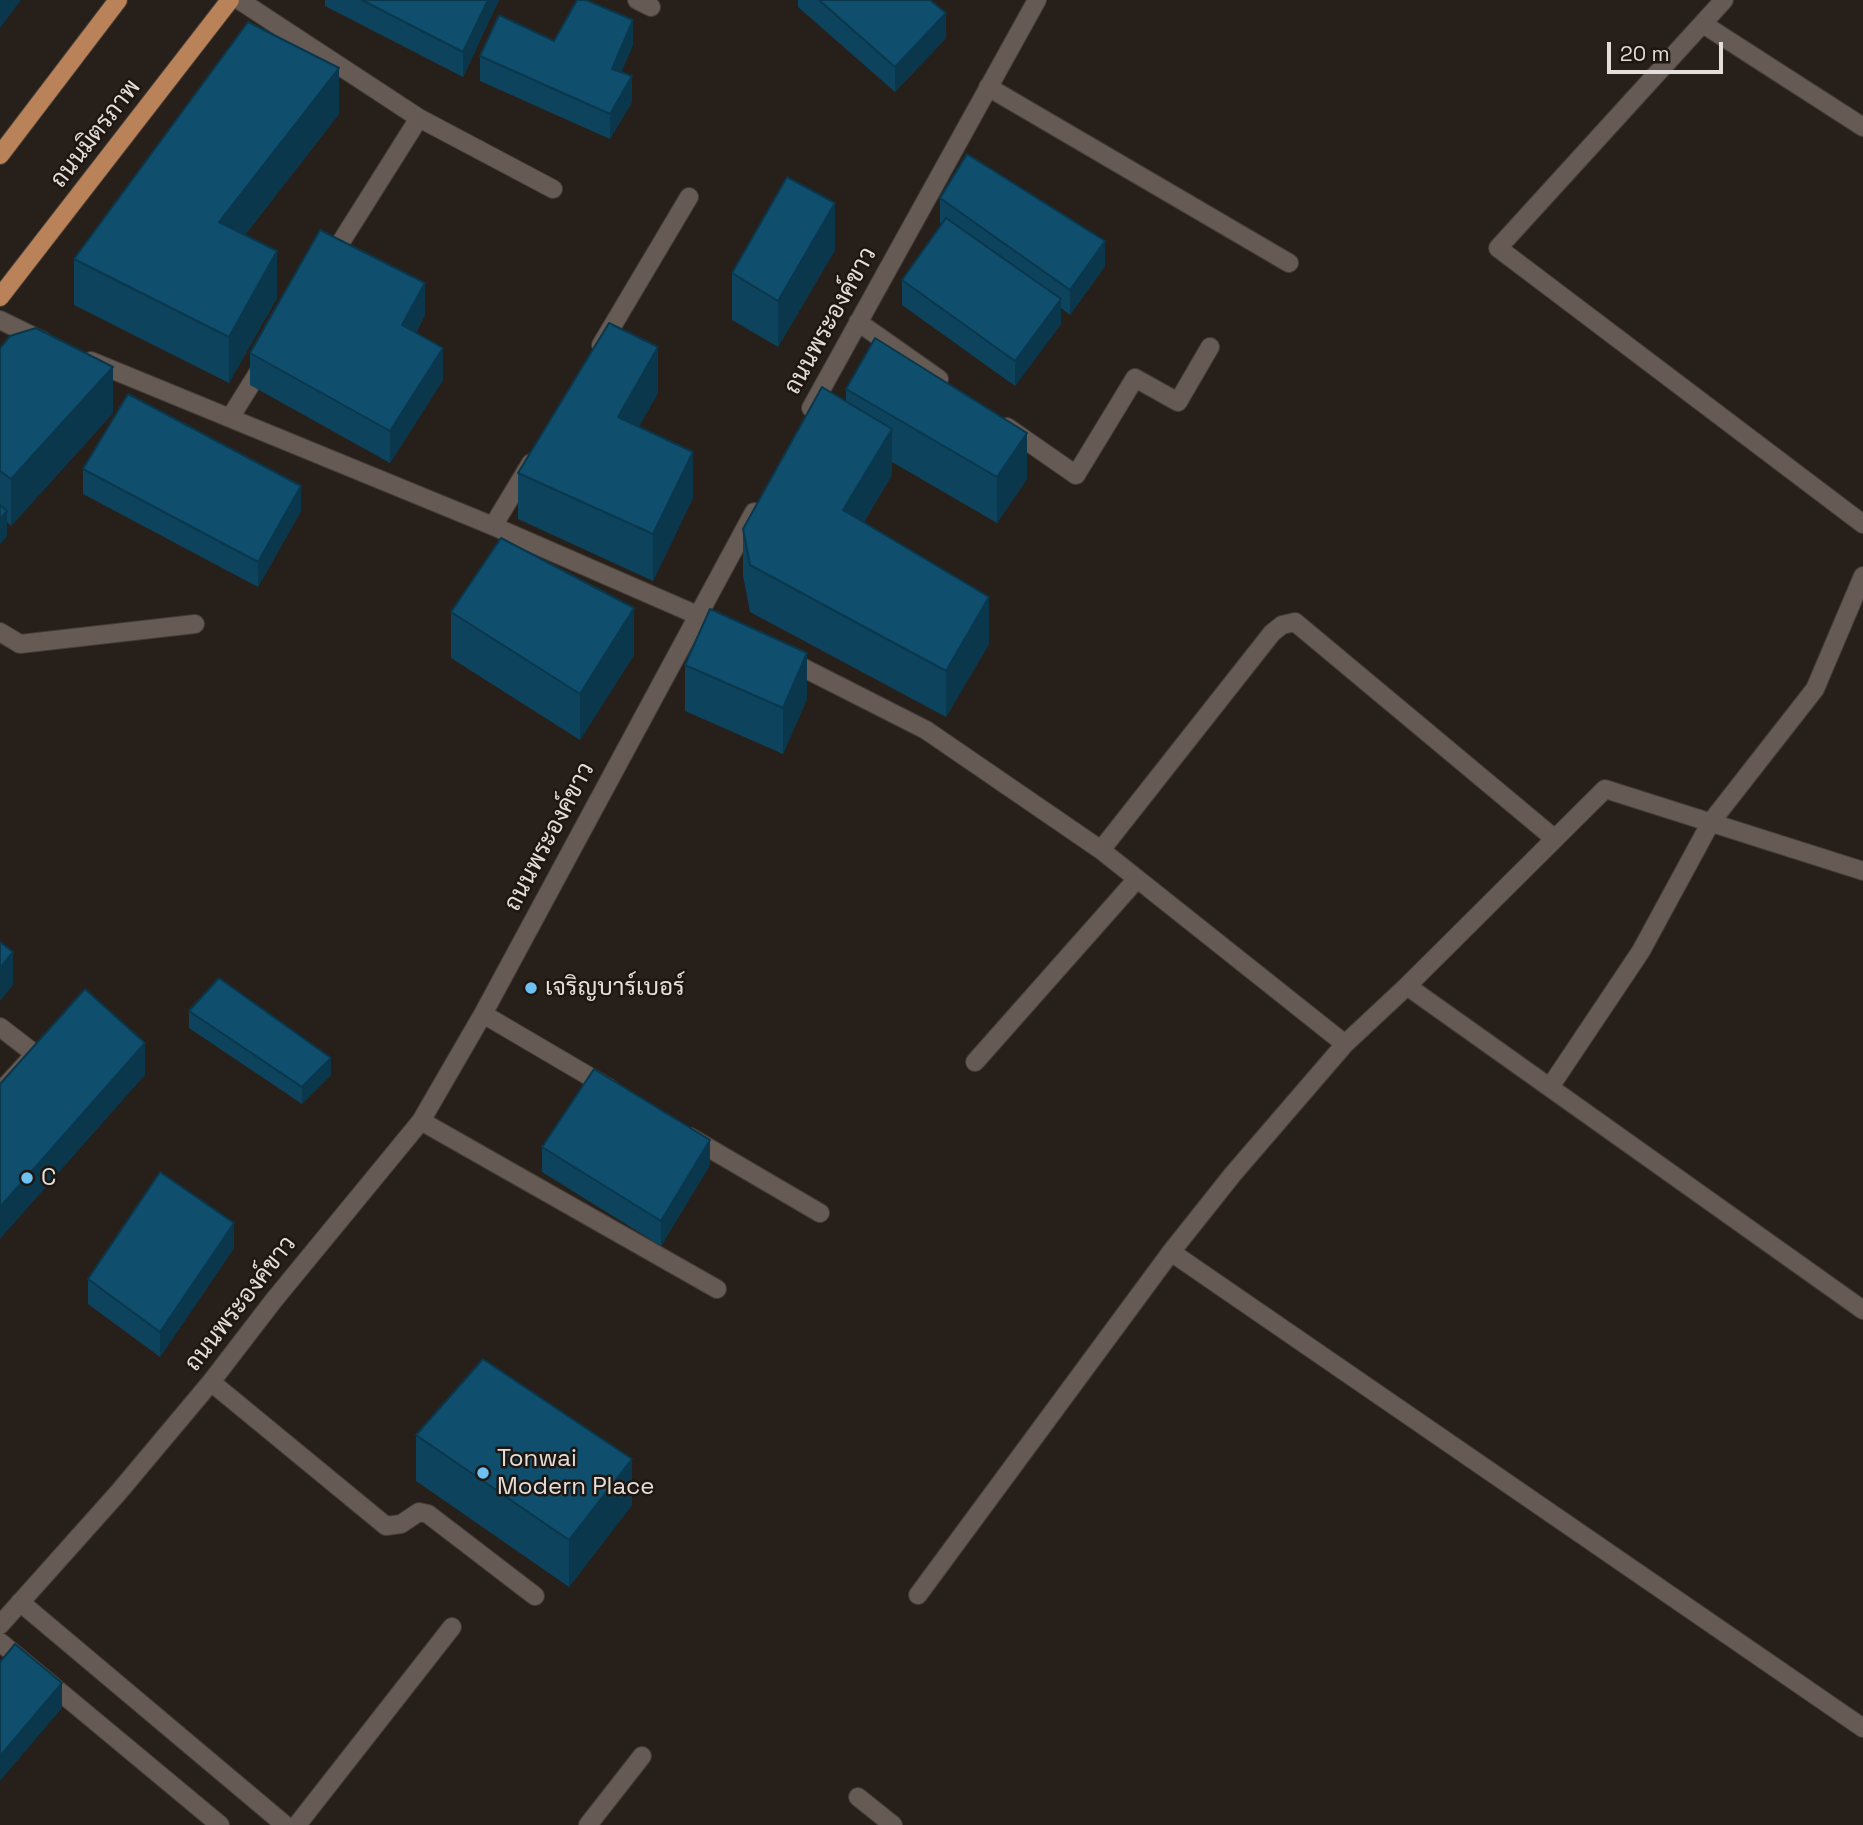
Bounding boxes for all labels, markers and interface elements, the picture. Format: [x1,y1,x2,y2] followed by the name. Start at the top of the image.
[1611,28,1727,72] scale bar
[1620,40,1670,67] text: 20 m
[45,74,147,194] street label: ถนนมิตรภาพ
[779,242,883,400] street label: ถนนพระองค์ขาว
[499,758,601,916] street label: ถนนพระองค์ขาว
[545,974,685,1002] place label: เจริญบาร์เบอร์
[523,980,539,996] marker: เจริญบาร์เบอร์
[41,1164,56,1192] place label: C
[19,1170,35,1186] marker: C
[179,1231,303,1377] street label: ถนนพระองค์ขาว
[497,1445,655,1501] place label: Tonwai Modern Place
[475,1465,491,1481] marker: Tonwai Modern Place

